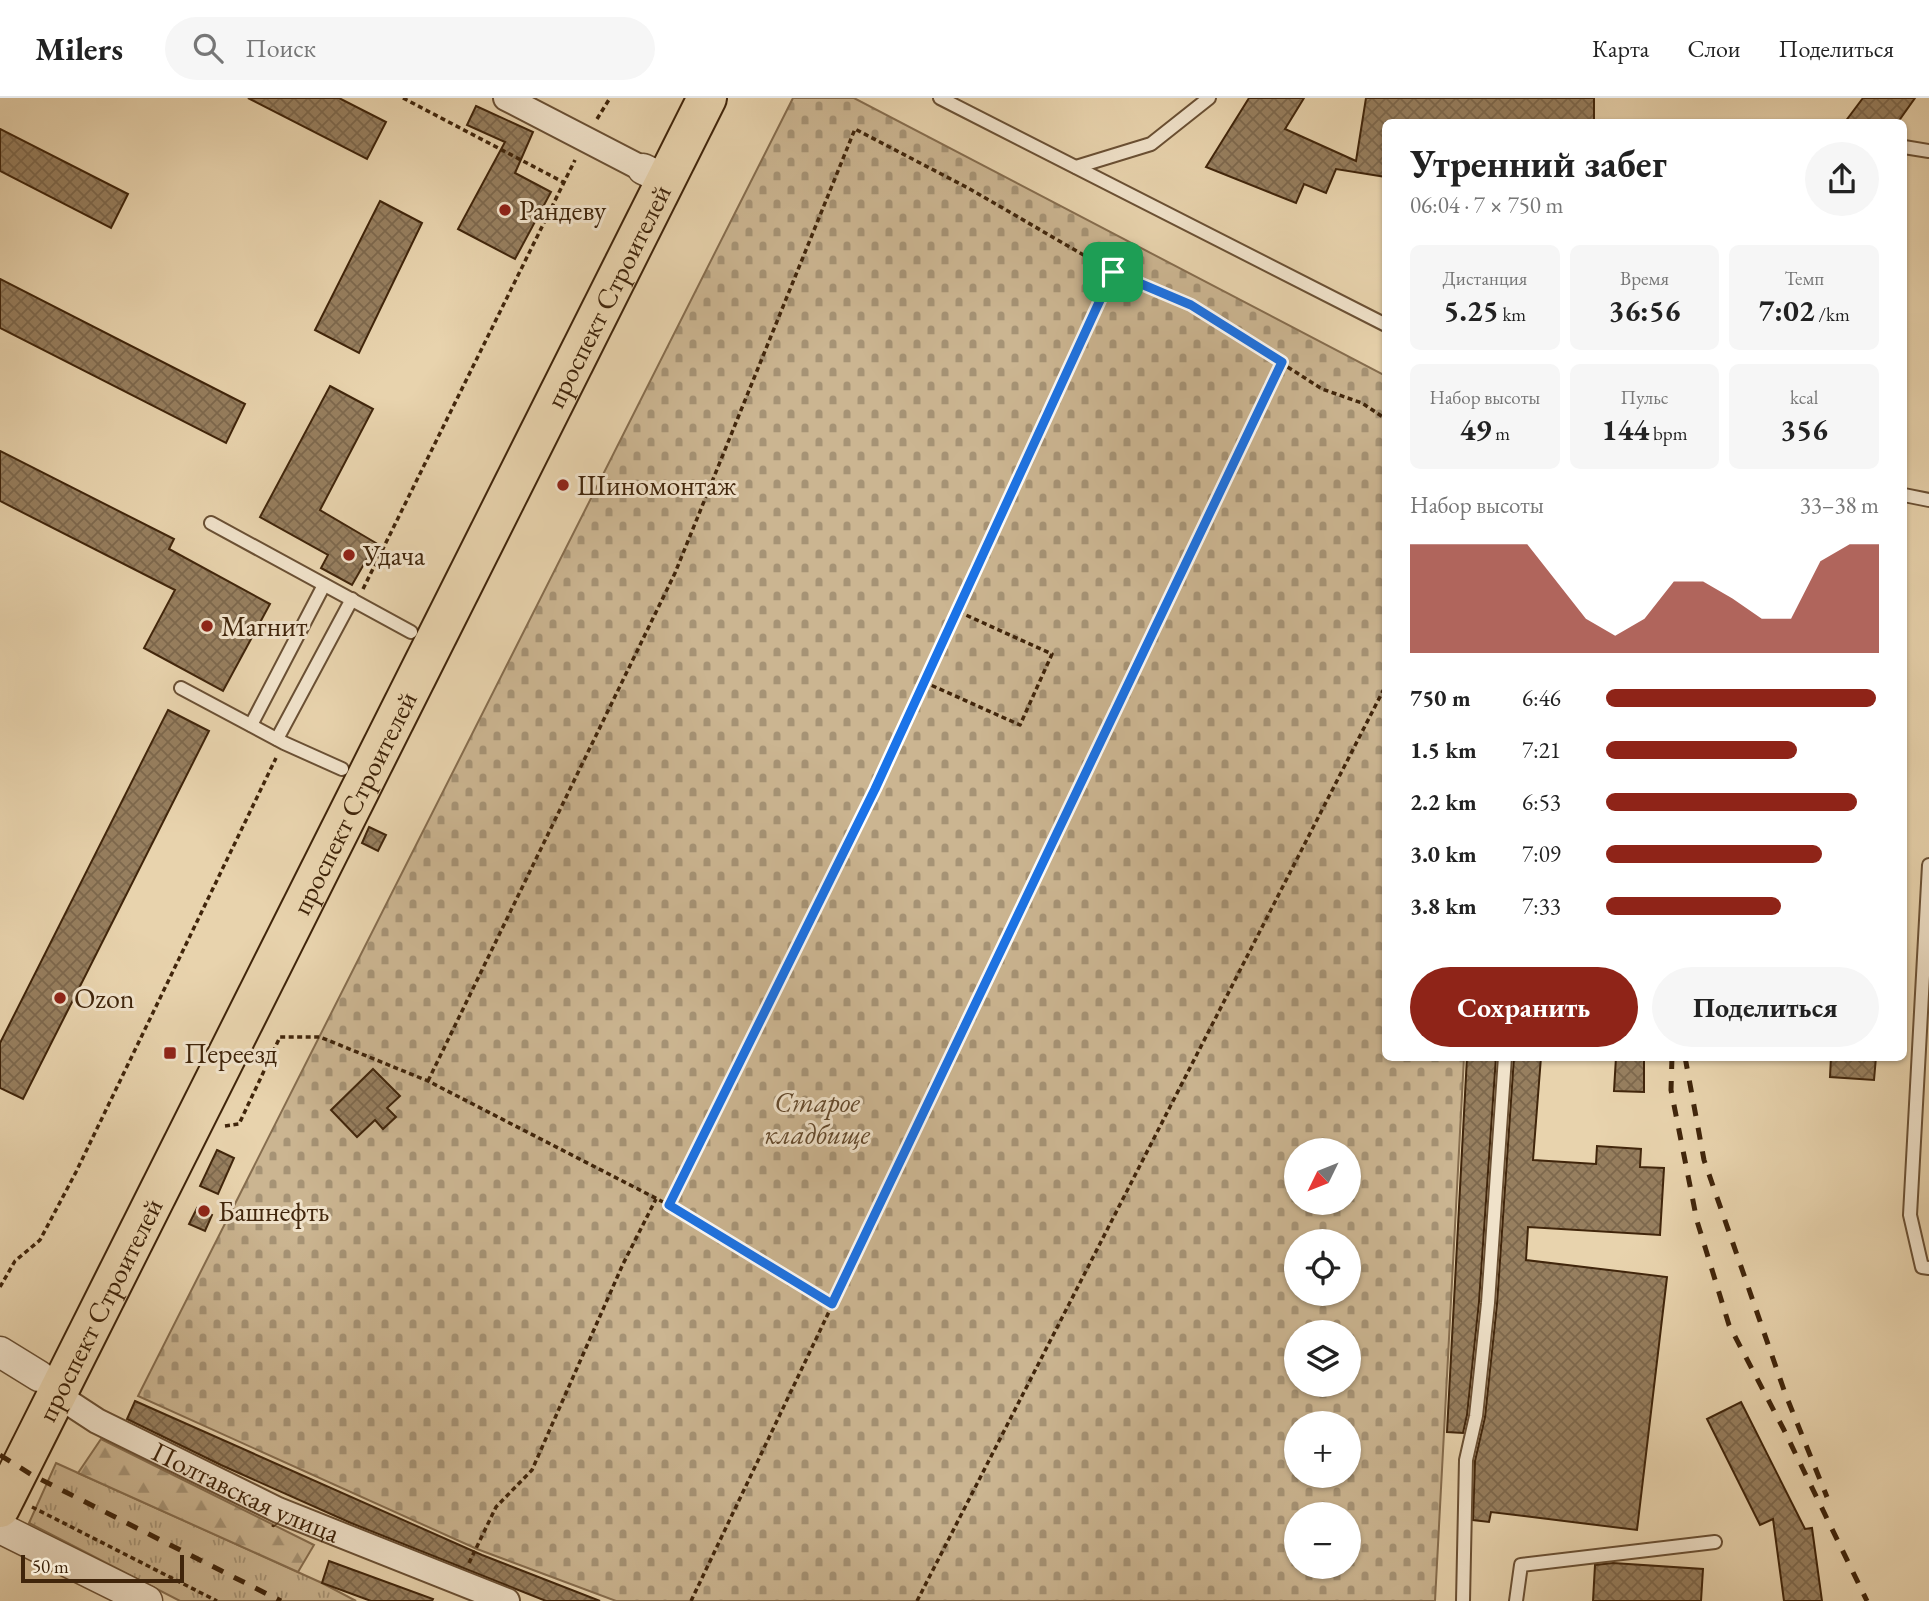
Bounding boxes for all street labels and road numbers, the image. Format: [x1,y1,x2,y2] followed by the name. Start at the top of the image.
[537,178,679,414] street label: проспект Строителей
[283,685,425,920] street label: проспект Строителей
[28,1192,171,1427] street label: проспект Строителей
[146,1433,346,1551] street label: Полтавская улица

